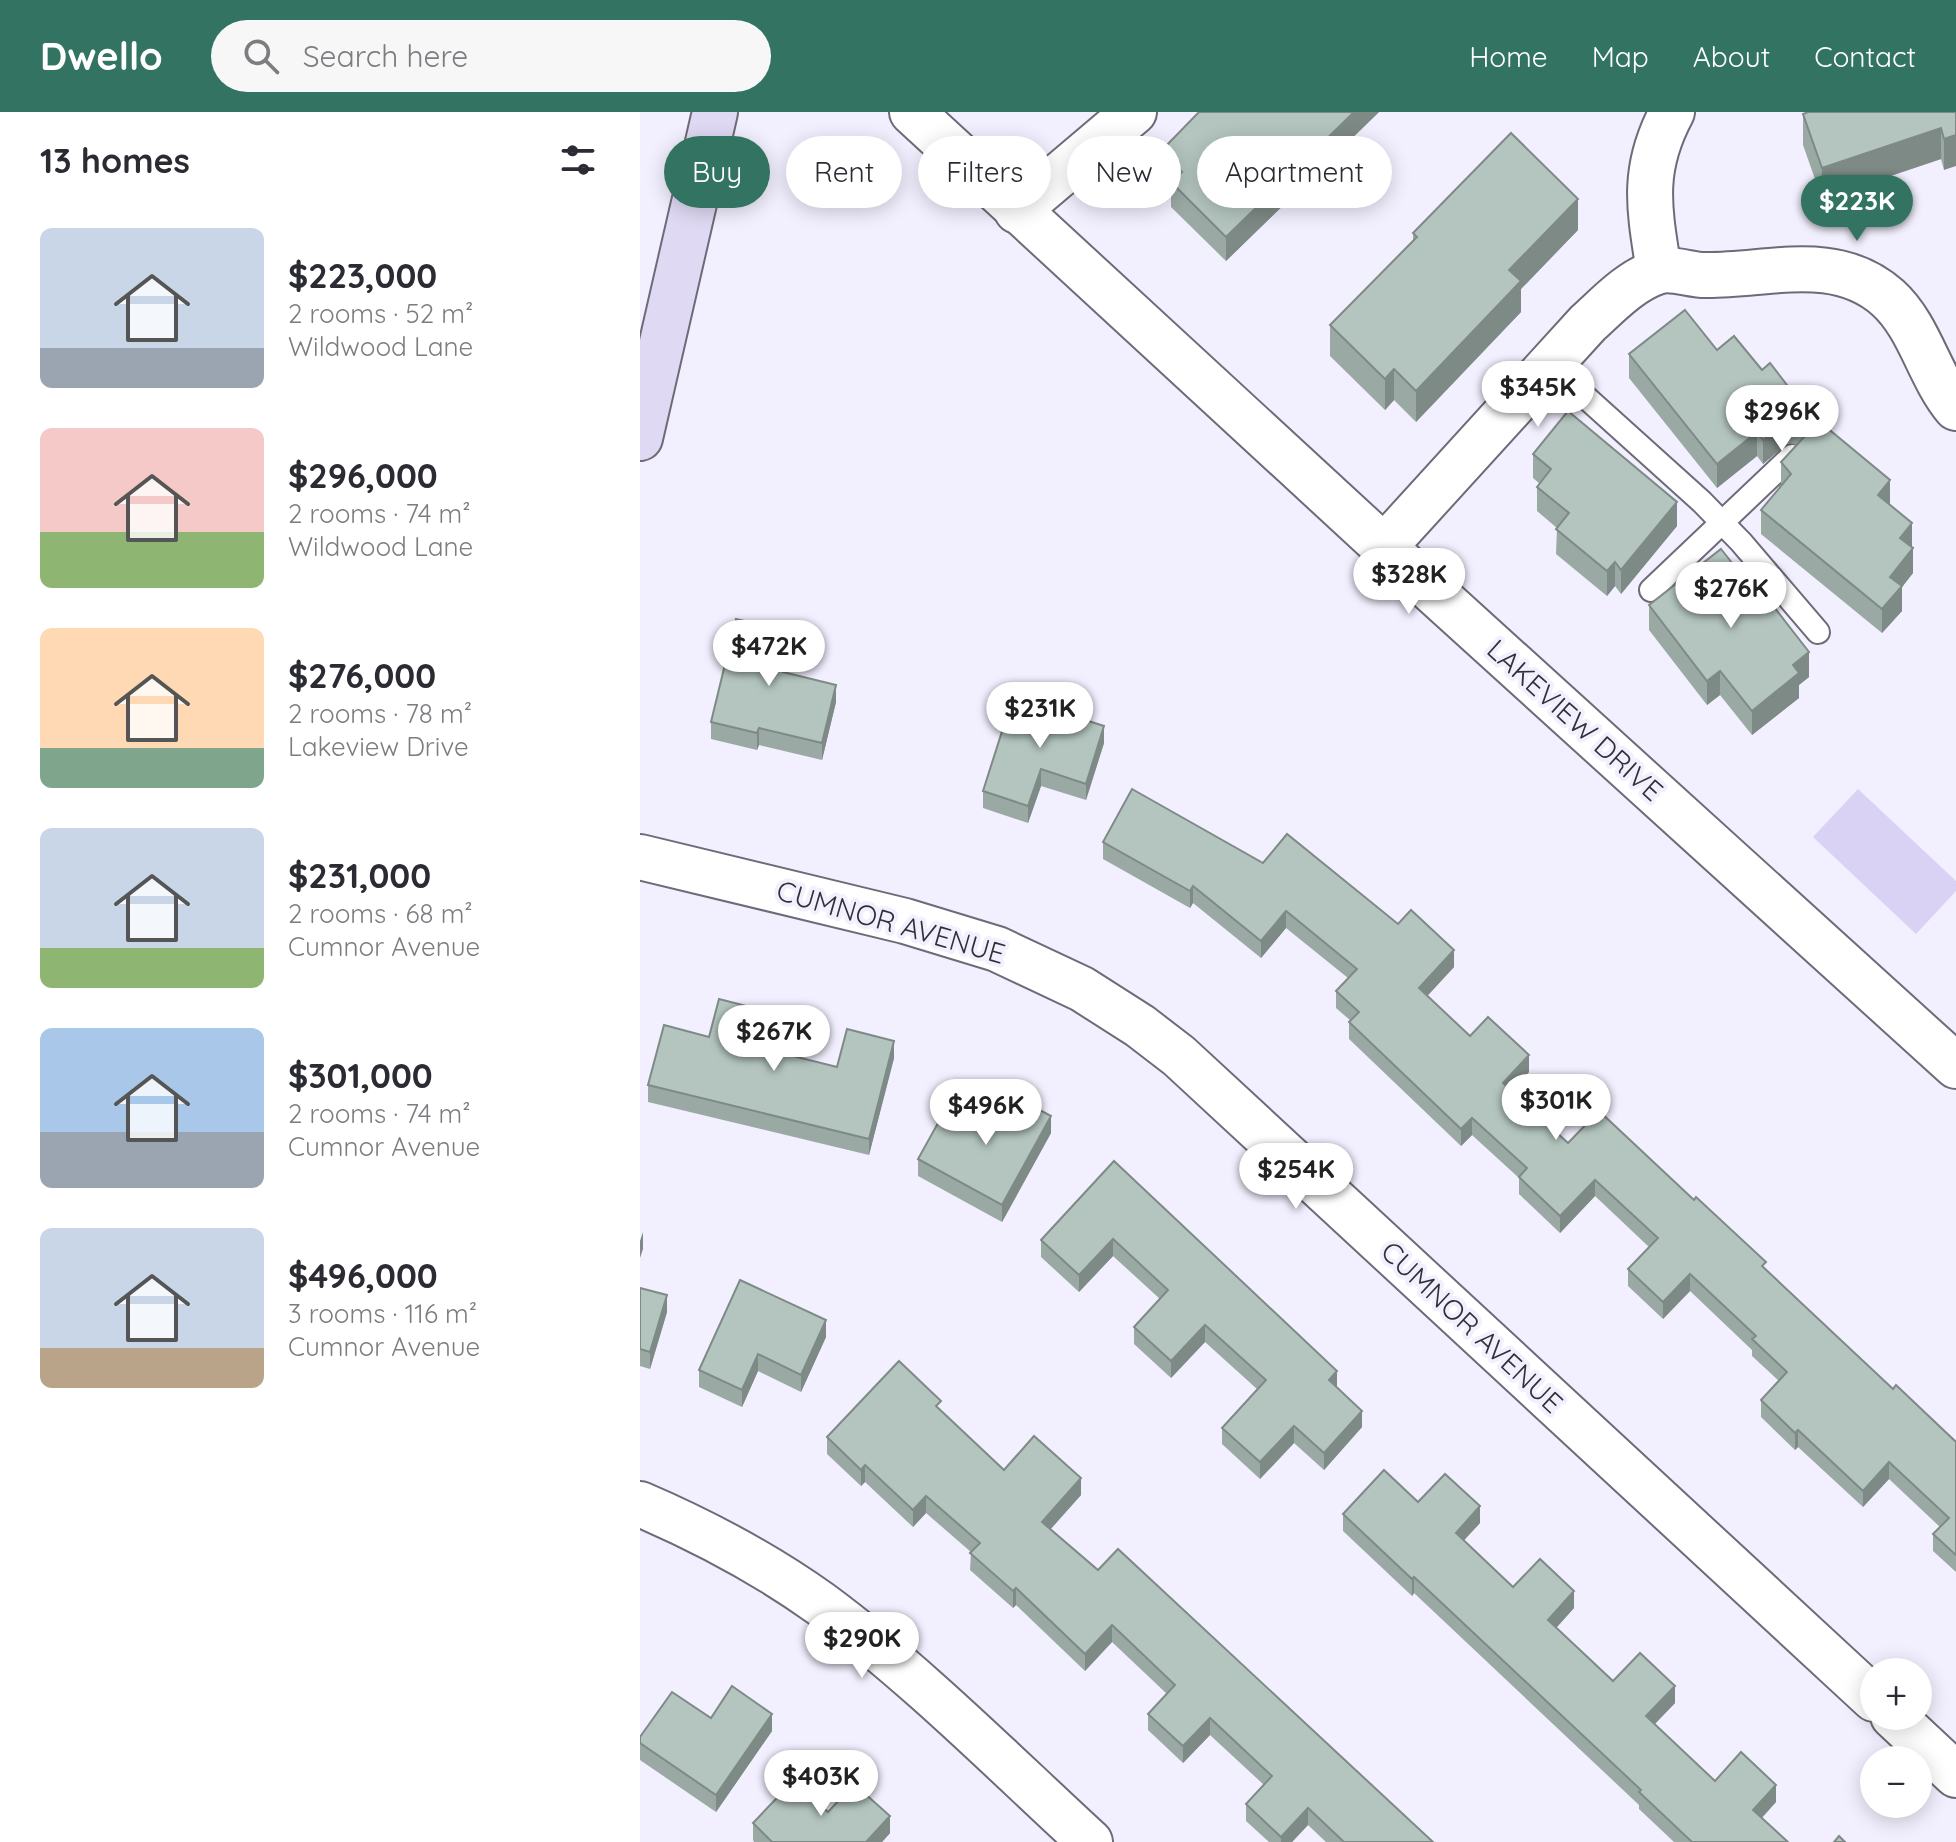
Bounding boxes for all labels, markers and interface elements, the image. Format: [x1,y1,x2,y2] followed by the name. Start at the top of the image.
[211,20,771,92] search box
[40,32,163,80] text: Dwello
[239,34,283,78] icon: search
[303,37,468,75] text: Search here
[1469,39,1548,74] text: Home
[1592,39,1649,74] text: Map
[1693,39,1770,74] text: About
[1814,39,1916,74] text: Contact
[664,136,770,208] chip: Buy
[786,136,902,208] chip: Rent
[918,136,1051,208] chip: Filters
[1067,136,1181,208] chip: New
[1197,136,1392,208] chip: Apartment
[556,138,600,182] icon: filters
[40,139,190,182] text: 13 homes
[1801,175,1913,243] pin: $223K
[1819,184,1895,217] text: $223K
[288,254,437,297] text: $223,000
[104,260,200,356] icon: home
[288,297,473,330] text: 2 rooms · 52 m²
[288,330,473,363] text: Wildwood Lane
[1482,361,1594,429] pin: $345K
[1500,370,1576,403] text: $345K
[1726,385,1838,453] pin: $296K
[1744,394,1820,427] text: $296K
[288,454,438,497] text: $296,000
[104,460,200,556] icon: home
[288,497,471,530] text: 2 rooms · 74 m²
[288,530,473,563] text: Wildwood Lane
[1353,548,1465,616] pin: $328K
[1371,557,1447,590] text: $328K
[1675,562,1787,630] pin: $276K
[1693,571,1769,604] text: $276K
[713,620,825,688] pin: $472K
[731,629,807,662] text: $472K
[1480,632,1670,808] street label: LAKEVIEW DRIVE
[288,654,436,697] text: $276,000
[104,660,200,756] icon: home
[984,682,1096,750] pin: $231K
[1004,691,1076,724] text: $231K
[288,697,472,730] text: 2 rooms · 78 m²
[288,730,469,763] text: Lakeview Drive
[288,854,431,897] text: $231,000
[104,860,200,956] icon: home
[773,872,1009,971] street label: CUMNOR AVENUE
[288,897,473,930] text: 2 rooms · 68 m²
[288,930,480,963] text: Cumnor Avenue
[718,1005,830,1073] pin: $267K
[736,1014,812,1047] text: $267K
[288,1054,433,1097] text: $301,000
[104,1060,200,1156] icon: home
[1500,1074,1612,1142] pin: $301K
[930,1079,1042,1147] pin: $496K
[1520,1083,1592,1116] text: $301K
[948,1088,1024,1121] text: $496K
[288,1097,471,1130] text: 2 rooms · 74 m²
[288,1130,480,1163] text: Cumnor Avenue
[1240,1143,1352,1211] pin: $254K
[1257,1152,1335,1185] text: $254K
[1374,1233,1571,1420] street label: CUMNOR AVENUE
[288,1254,438,1297] text: $496,000
[104,1260,200,1356] icon: home
[288,1297,477,1330] text: 3 rooms · 116 m²
[288,1330,480,1363] text: Cumnor Avenue
[806,1612,918,1680] pin: $290K
[823,1621,901,1654] text: $290K
[1860,1658,1932,1818] map controls
[1860,1658,1932,1730] button: +
[1860,1746,1932,1818] button: −
[765,1750,877,1818] pin: $403K
[782,1759,860,1792] text: $403K

